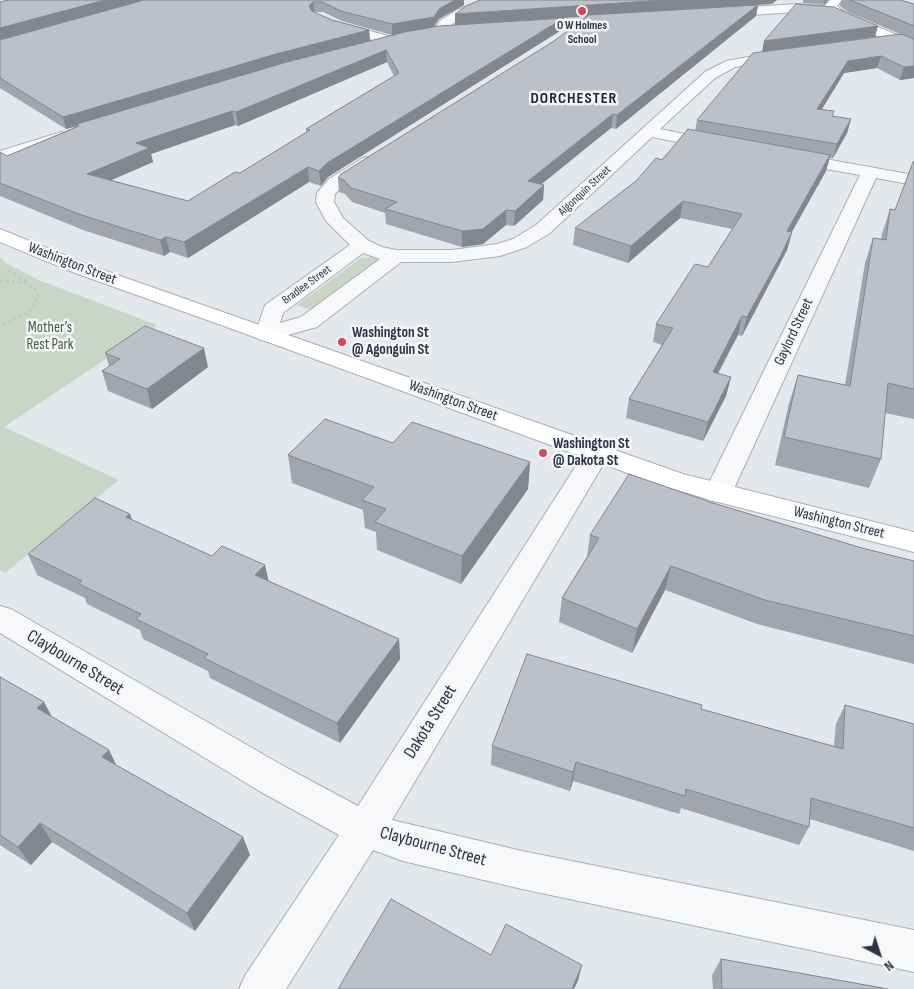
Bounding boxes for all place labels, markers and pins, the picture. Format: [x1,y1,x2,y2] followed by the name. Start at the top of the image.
[576,5,588,17] marker: O W Holmes School
[557,19,607,47] place label: O W Holmes School
[352,324,429,359] place label: Washington St @ Agonguin St
[336,336,348,348] marker: Washington St @ Agonguin St
[553,435,630,470] place label: Washington St @ Dakota St
[537,447,549,459] marker: Washington St @ Dakota St

